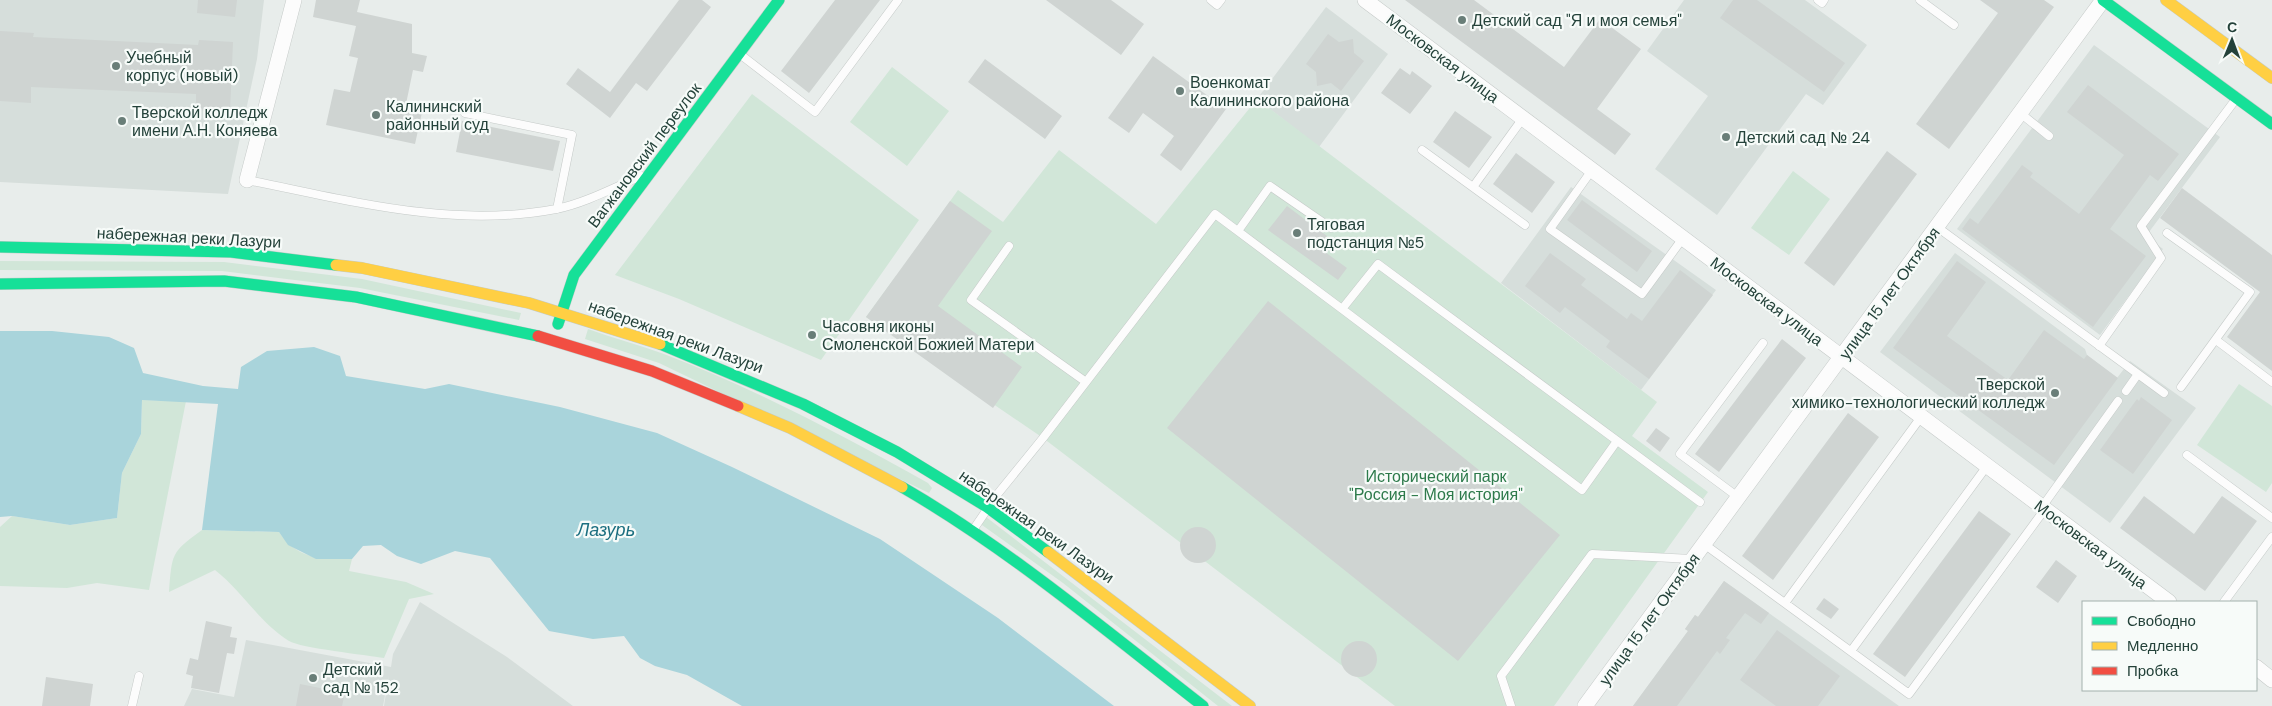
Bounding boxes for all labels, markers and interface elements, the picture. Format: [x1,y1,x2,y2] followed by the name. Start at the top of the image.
[1382,9,1503,108] street label: Московская улица
[1472,10,1682,31] place label: Детский сад "Я и моя семья"
[1456,14,1468,26] marker: Детский сад "Я и моя семья"
[2207,15,2257,65] north arrow
[2227,18,2237,36] text: С
[126,47,238,86] place label: Учебный корпус (новый)
[110,60,122,72] marker: Учебный корпус (новый)
[1190,72,1349,111] place label: Военкомат Калининского района
[583,78,706,232] street label: Вагжановский переулок
[1174,85,1186,97] marker: Военкомат Калининского района
[386,96,489,135] place label: Калининский районный суд
[132,102,278,141] place label: Тверской колледж имени А.Н. Коняева
[370,109,382,121] marker: Калининский районный суд
[116,115,128,127] marker: Тверской колледж имени А.Н. Коняева
[1736,127,1870,148] place label: Детский сад № 24
[1720,131,1732,143] marker: Детский сад № 24
[1307,214,1424,253] place label: Тяговая подстанция №5
[96,222,282,253] street label: набережная реки Лазури
[1834,223,1945,364] street label: улица 15 лет Октября
[1291,227,1303,239] marker: Тяговая подстанция №5
[1706,252,1827,351] street label: Московская улица
[585,295,766,378] street label: набережная реки Лазури
[822,316,1034,355] place label: Часовня иконы Смоленской Божией Матери
[806,329,818,341] marker: Часовня иконы Смоленской Божией Матери
[1792,374,2045,413] place label: Тверской химико-технологический колледж
[2049,387,2061,399] marker: Тверской химико-технологический колледж
[955,465,1118,588] street label: набережная реки Лазури
[1349,466,1523,505] park label: Исторический парк "Россия - Моя история"
[2030,495,2151,594] street label: Московская улица
[576,518,635,542] water label: Лазурь
[1594,549,1705,690] street label: улица 15 лет Октября
[2082,601,2257,691] legend
[2127,611,2196,631] text: Свободно
[2127,636,2198,656] text: Медленно
[323,659,399,698] place label: Детский сад № 152
[2127,661,2179,681] text: Пробка
[307,672,319,684] marker: Детский сад № 152

